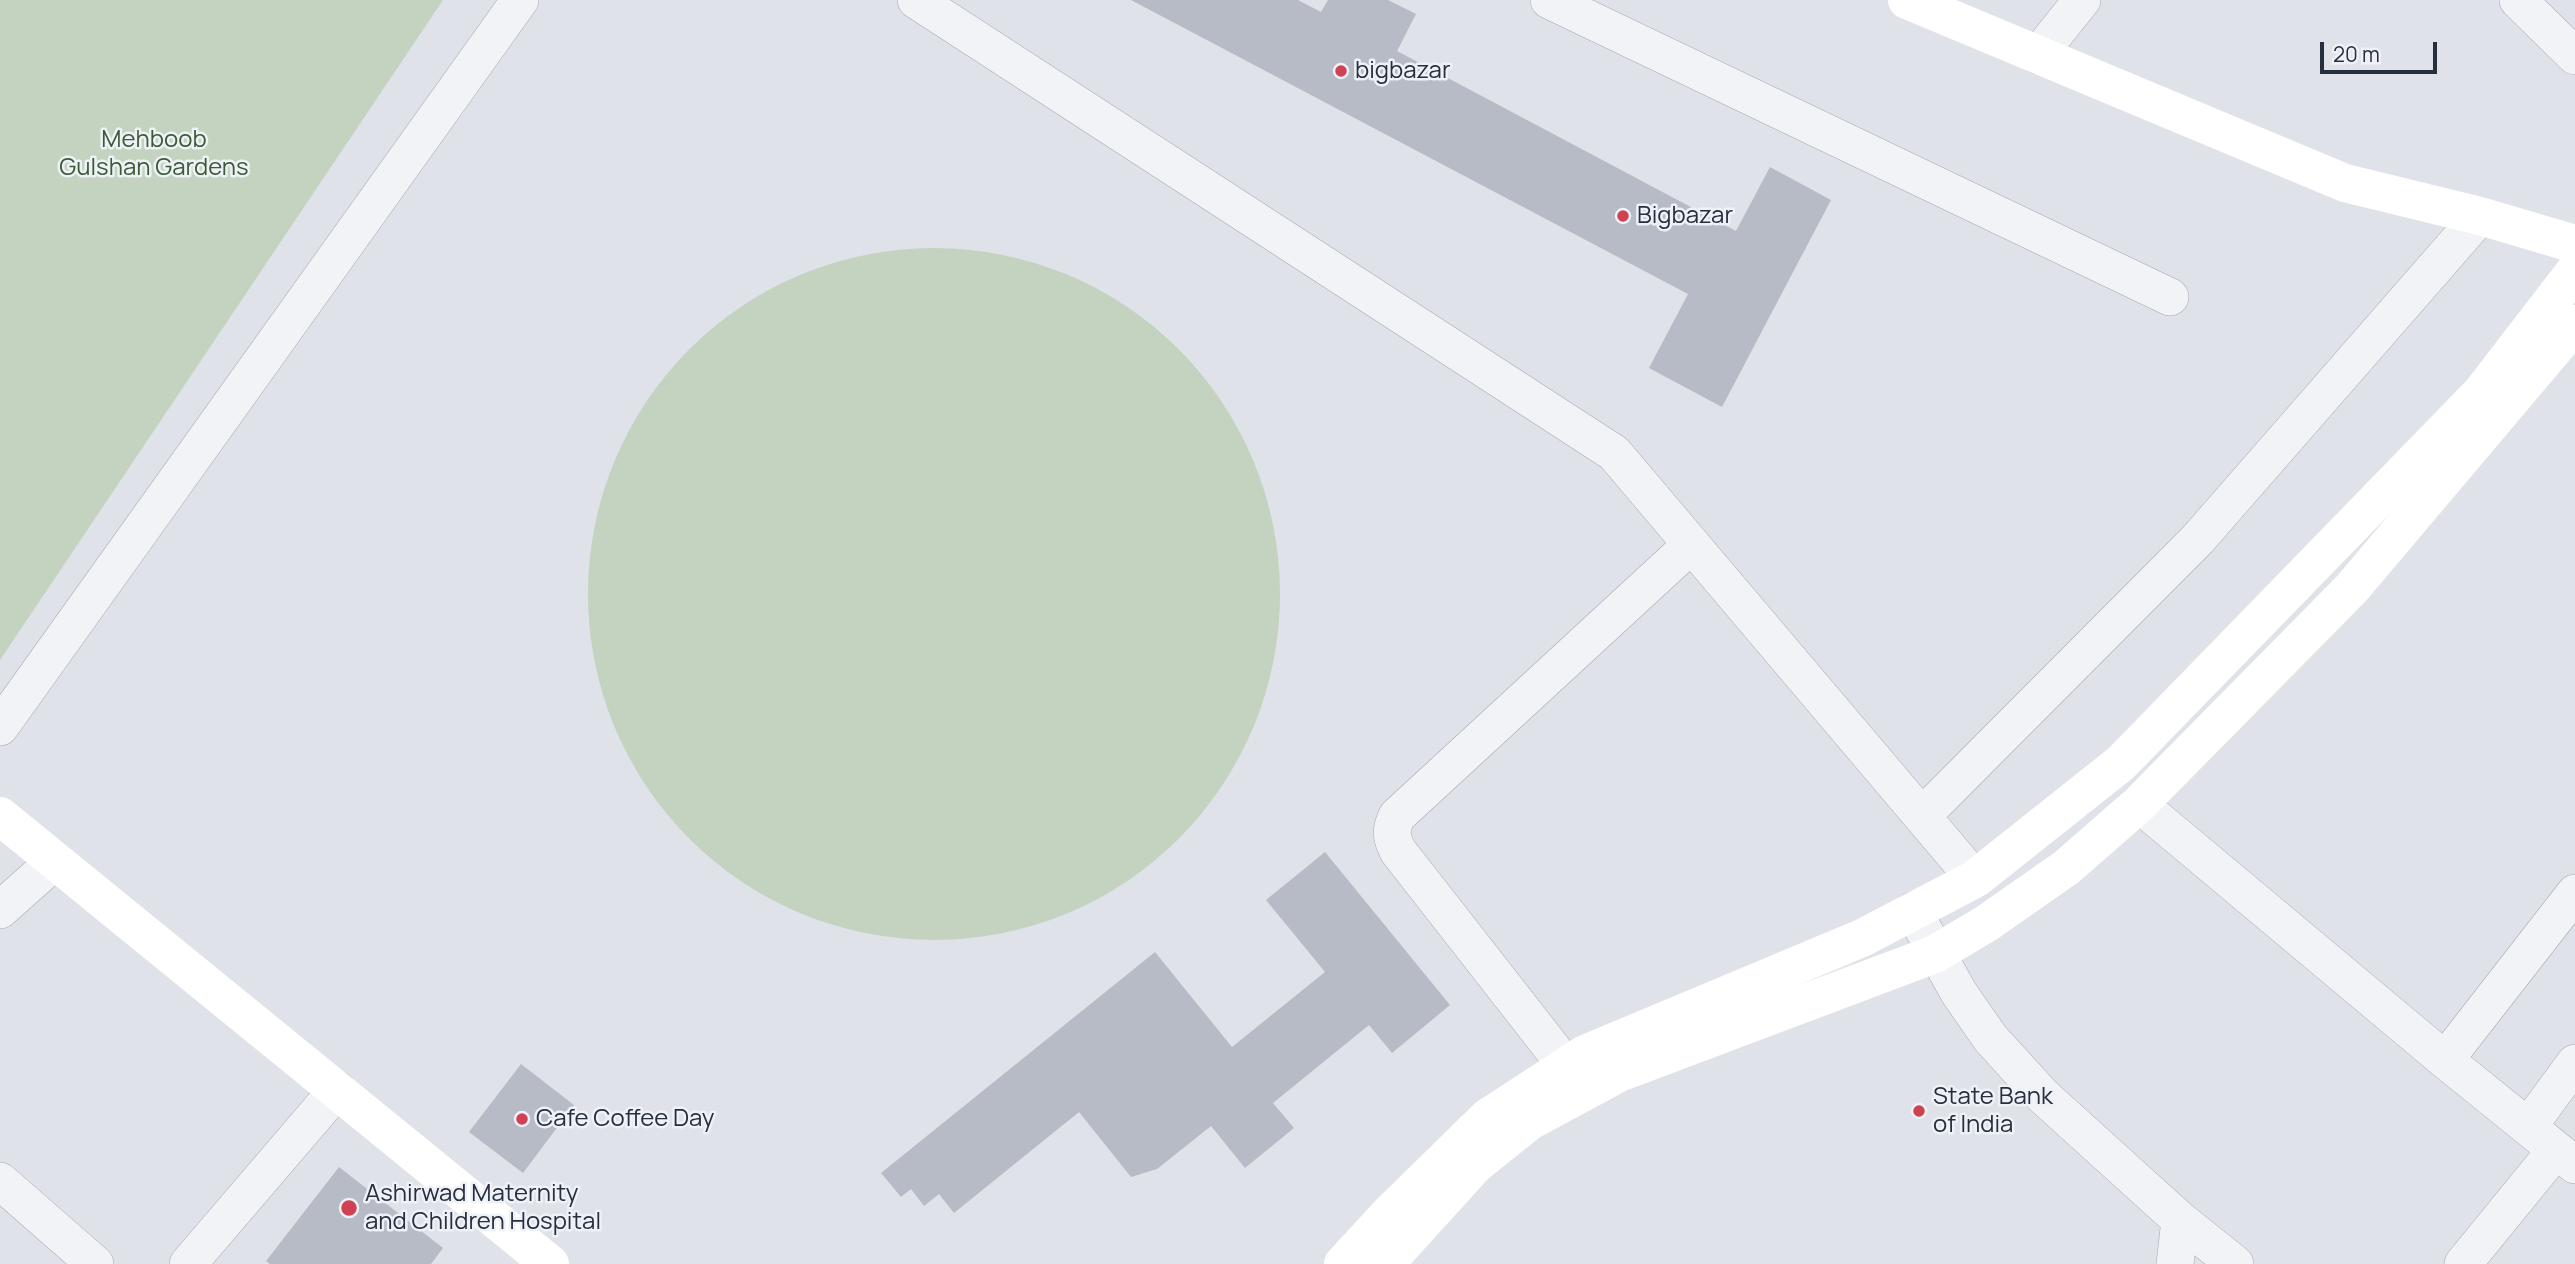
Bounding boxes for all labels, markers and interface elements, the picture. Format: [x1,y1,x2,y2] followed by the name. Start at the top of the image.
[2323,28,2440,72] scale bar
[2333,40,2380,68] text: 20 m
[1355,57,1451,85] place label: bigbazar
[1333,63,1349,79] marker: bigbazar
[59,126,249,182] park label: Mehboob Gulshan Gardens
[1637,202,1733,230] place label: Bigbazar
[1615,208,1631,224] marker: Bigbazar
[1933,1083,2053,1139] place label: State Bank of India
[1911,1103,1927,1119] marker: State Bank of India
[536,1105,714,1133] place label: Cafe Coffee Day
[514,1111,530,1127] marker: Cafe Coffee Day
[365,1180,601,1236] place label: Ashirwad Maternity and Children Hospital
[339,1198,359,1218] marker: Ashirwad Maternity and Children Hospital

